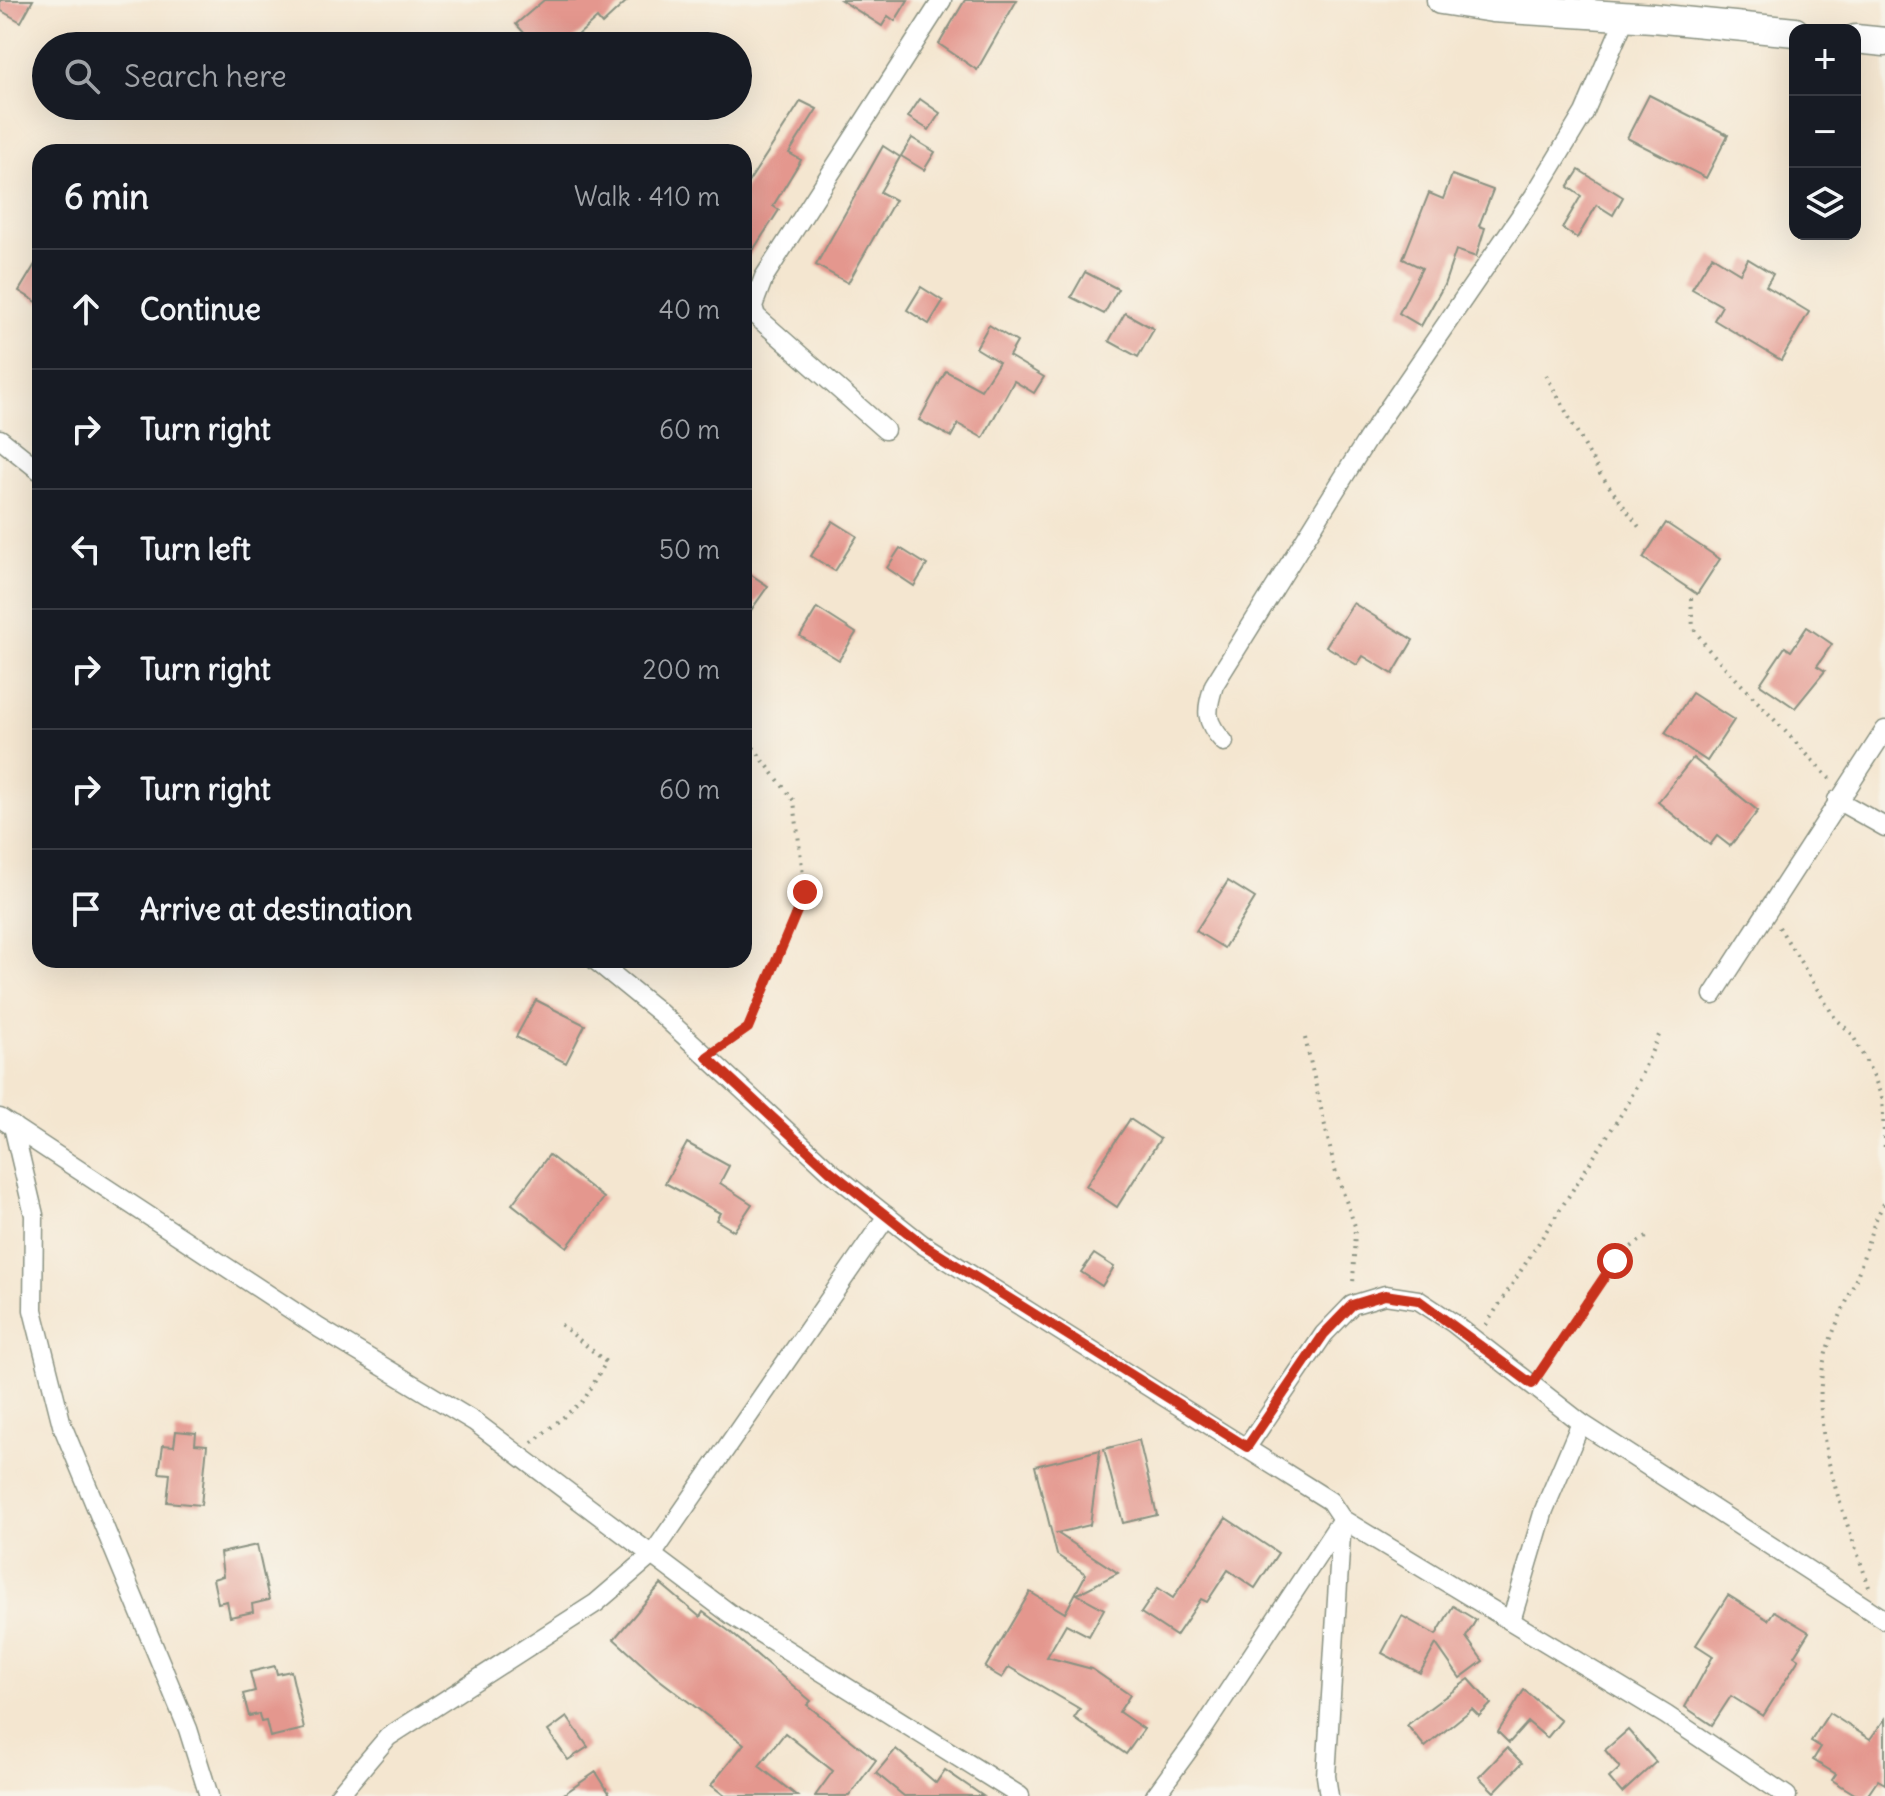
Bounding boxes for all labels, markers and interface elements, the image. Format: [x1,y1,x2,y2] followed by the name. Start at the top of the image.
[1789,24,1861,240] map controls
[1789,24,1861,96] button: +
[32,32,752,120] search box
[60,54,104,98] icon: search
[124,57,287,95] text: Search here
[1789,96,1861,168] button: −
[1789,168,1861,240] button: layers
[64,175,149,218] text: 6 min
[574,180,720,213] text: Walk · 410 m
[64,287,108,331] icon: ahead
[140,290,261,328] text: Continue
[659,293,720,326] text: 40 m
[64,407,108,451] icon: right
[140,410,271,448] text: Turn right
[659,413,720,446] text: 60 m
[64,527,108,571] icon: left
[140,530,251,568] text: Turn left
[659,533,720,566] text: 50 m
[64,647,108,691] icon: right
[140,650,271,688] text: Turn right
[643,653,720,686] text: 200 m
[64,767,108,811] icon: right
[140,770,271,808] text: Turn right
[659,773,720,806] text: 60 m
[787,874,823,910] route end
[64,887,108,931] icon: arrive
[140,890,412,928] text: Arrive at destination
[1597,1243,1633,1279] route start

